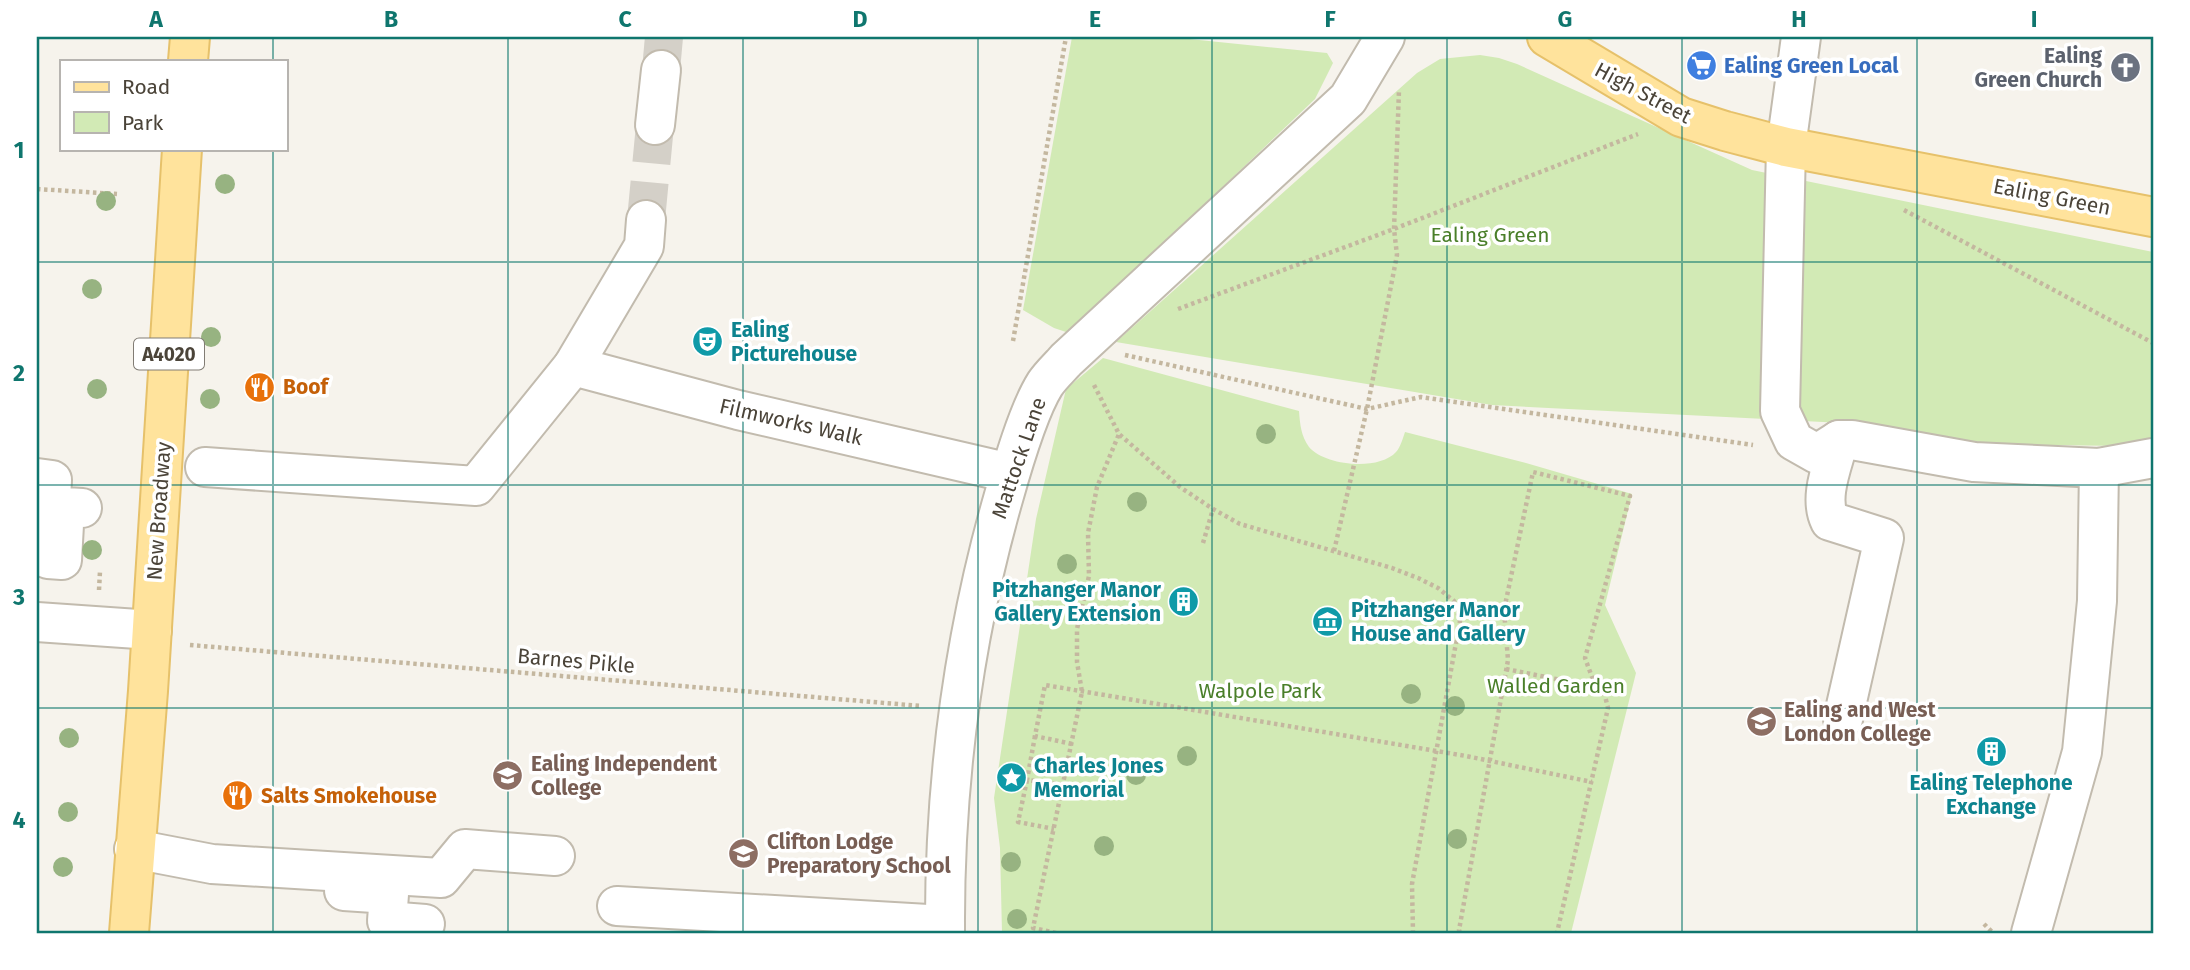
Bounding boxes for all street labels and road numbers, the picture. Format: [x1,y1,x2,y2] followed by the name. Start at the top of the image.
[1590,57,1696,130] street label: High Street
[1991,173,2113,221] street label: Ealing Green
[134,338,204,370] road number: A4020
[717,393,865,451] street label: Filmworks Walk
[986,394,1052,522] street label: Mattock Lane
[141,440,177,581] street label: New Broadway
[516,643,636,679] street label: Barnes Pikle

